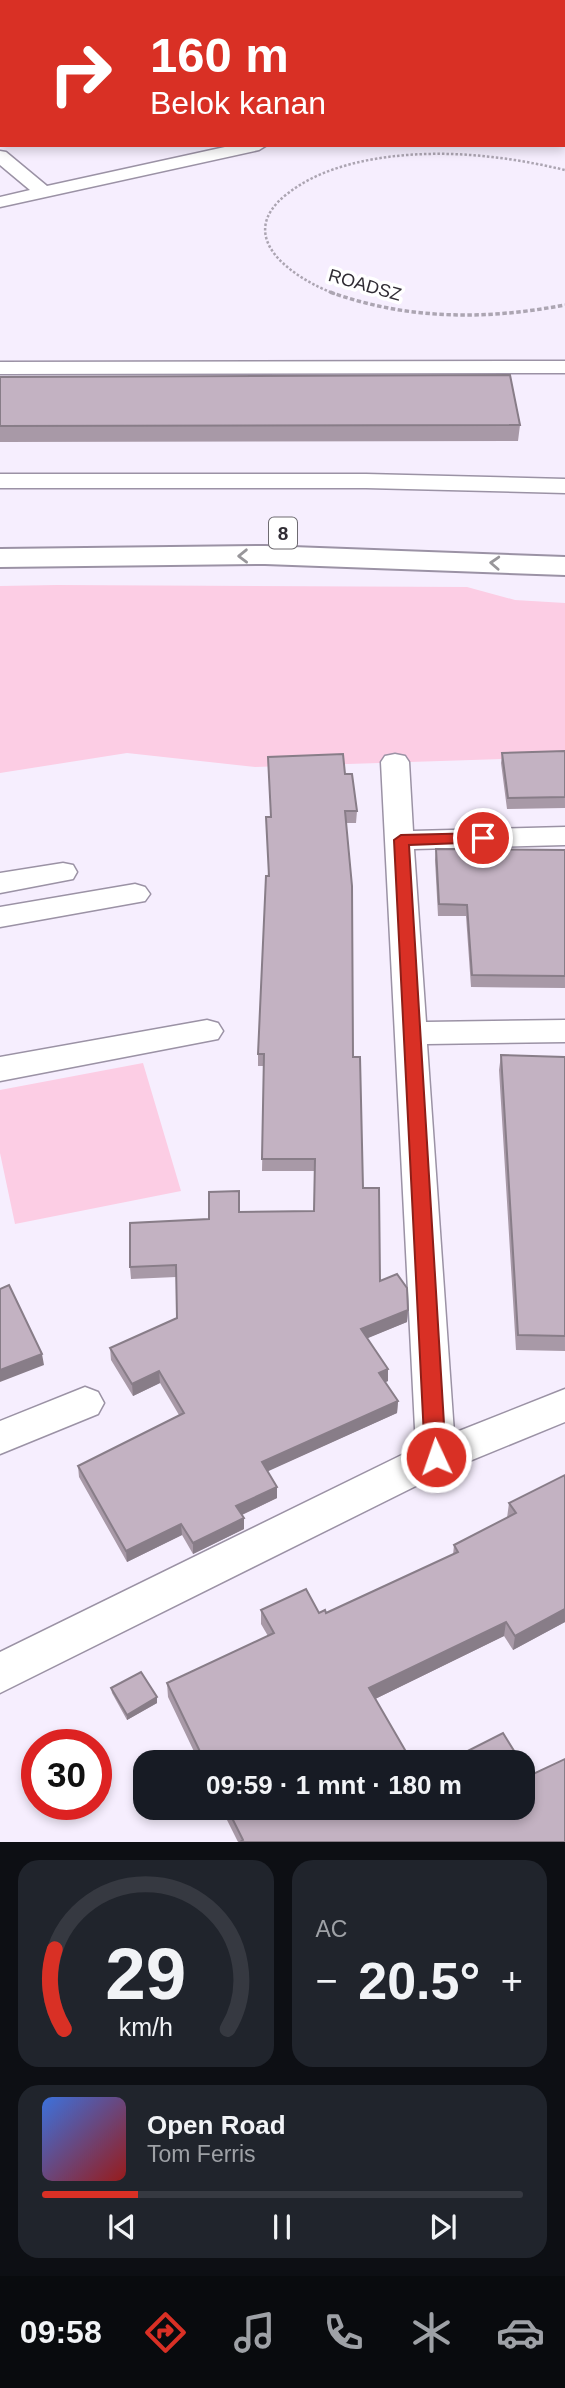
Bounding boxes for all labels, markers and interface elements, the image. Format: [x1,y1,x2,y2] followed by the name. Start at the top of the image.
[35,28,126,119] icon: right
[150,28,289,82] text: 160 m
[150,85,326,121] text: Belok kanan
[326,265,404,305] street label: ROADSZ
[269,518,297,548] road number: 8
[238,548,249,563] one-way arrow
[489,555,500,570] one-way arrow
[453,808,513,868] pin
[464,819,502,857] icon: arrive
[399,1420,473,1494] position arrow
[21,1729,112,1820] speed limit sign: 30
[206,1770,462,1800] text: 09:59 · 1 mnt · 180 m
[316,1916,347,1942] text: AC
[105,1934,186,2015] text: 29
[358,1952,480,2010] text: 20.5°
[316,1960,338,2002] text: −
[501,1960,523,2002] text: +
[119,2013,173,2041] text: km/h
[147,2110,286,2140] text: Open Road
[147,2141,256,2167] text: Tom Ferris
[103,2208,141,2246] icon: previous
[263,2208,301,2246] icon: pause
[424,2208,462,2246] icon: next
[141,2308,190,2357] icon: directions
[230,2308,279,2357] icon: music
[319,2308,368,2357] icon: phone
[407,2308,456,2357] icon: climate
[496,2308,545,2357] icon: car
[20,2314,102,2350] text: 09:58

